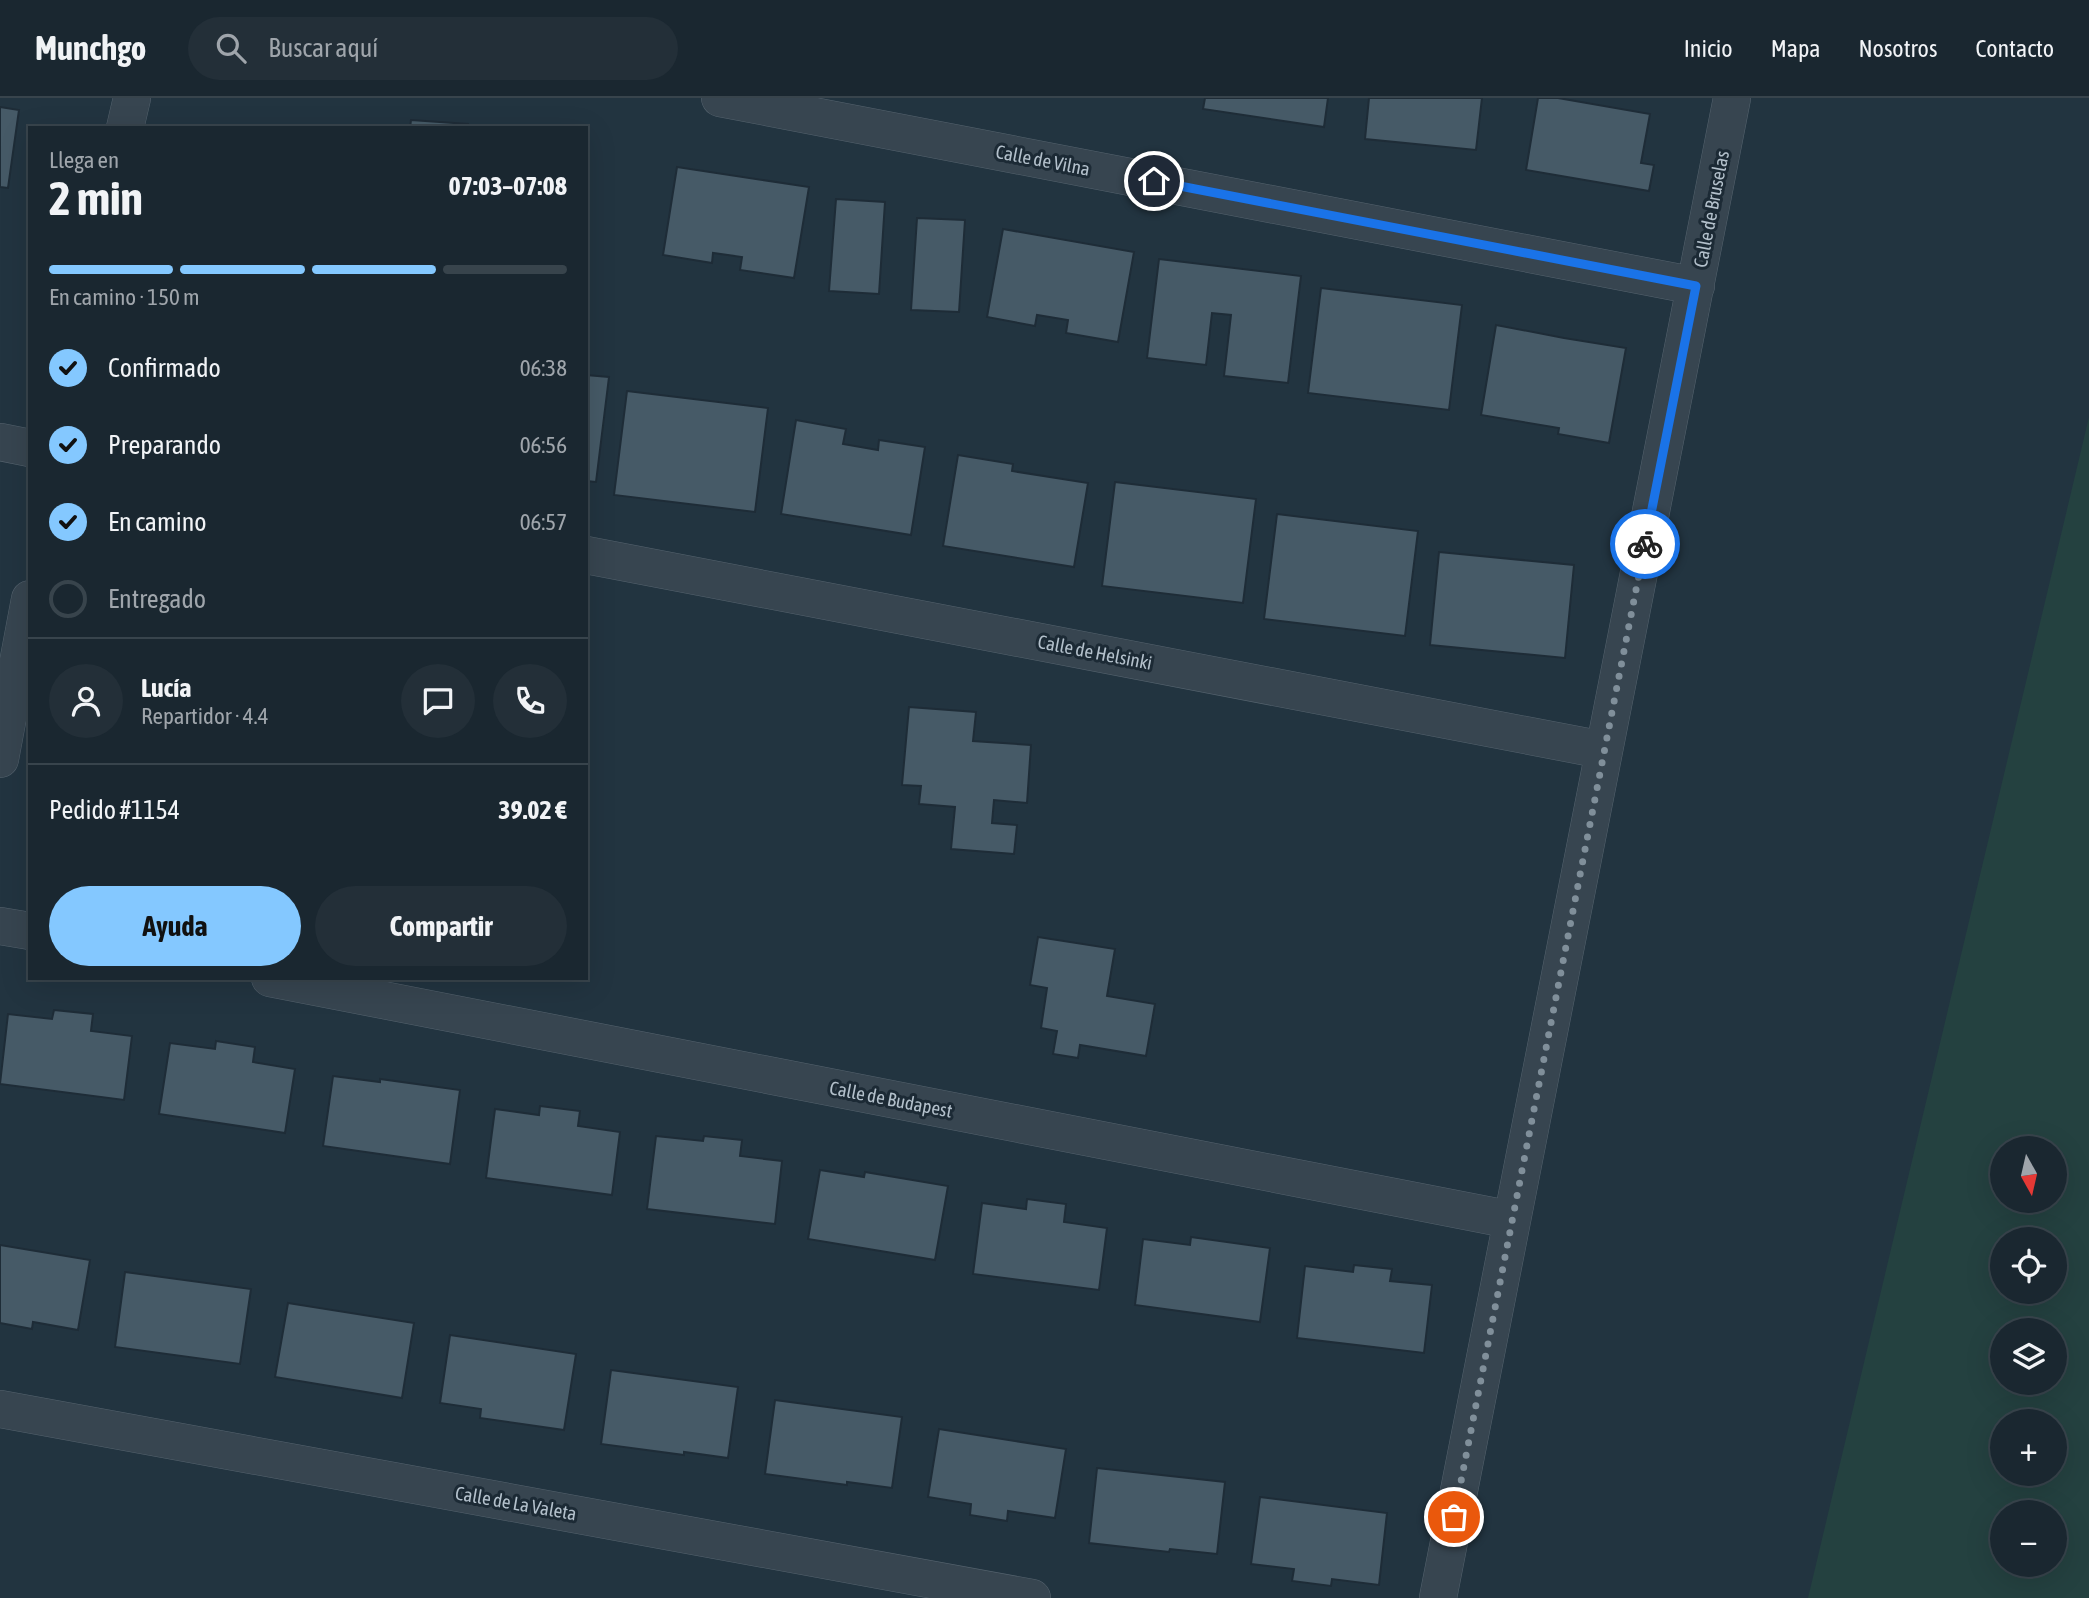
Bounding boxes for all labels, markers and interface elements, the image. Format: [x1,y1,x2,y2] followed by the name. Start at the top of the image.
[188,17,678,80] search box
[35,29,146,67] text: Munchgo
[212,29,250,67] icon: search
[268,33,378,63] text: Buscar aquí
[1684,35,1733,62] text: Inicio
[1771,35,1820,62] text: Mapa
[1858,35,1937,62] text: Nosotros
[1975,35,2054,62] text: Contacto
[994,140,1092,180] street label: Calle de Vilna
[49,147,119,173] text: Llega en
[1689,148,1733,269] street label: Calle de Bruselas
[1124,151,1184,211] pin
[1135,162,1173,200] icon: home
[449,171,567,201] text: 07:03–07:08
[49,172,143,225] text: 2 min
[49,284,200,310] text: En camino · 150 m
[49,349,87,387] icon: check
[108,353,221,383] text: Confirmado
[520,355,567,381] text: 06:38
[49,426,87,464] icon: check
[108,430,221,460] text: Preparando
[520,432,567,458] text: 06:56
[49,503,87,541] icon: check
[108,507,207,537] text: En camino
[520,509,567,535] text: 06:57
[1610,509,1680,579] courier
[1626,525,1664,563] icon: bike
[108,584,206,614] text: Entregado
[1036,630,1154,674] street label: Calle de Helsinki
[49,664,123,738] button: person
[401,664,475,738] button: chat
[493,664,567,738] button: phone
[141,673,191,703] text: Lucía
[141,703,268,729] text: Repartidor · 4.4
[49,795,180,825] text: Pedido #1154
[498,795,567,825] text: 39.02 €
[49,886,301,966] button: Ayuda
[315,886,567,966] button: Compartir
[828,1076,954,1122] street label: Calle de Budapest
[1990,1136,2067,1213] north arrow
[1990,1136,2067,1577] map controls
[1990,1227,2067,1304] button: locate
[1990,1318,2067,1395] button: layers
[1990,1409,2067,1486] button: +
[454,1481,578,1525] street label: Calle de La Valeta
[1424,1487,1484,1547] pin
[1435,1498,1473,1536] icon: bag
[1990,1500,2067,1577] button: −

